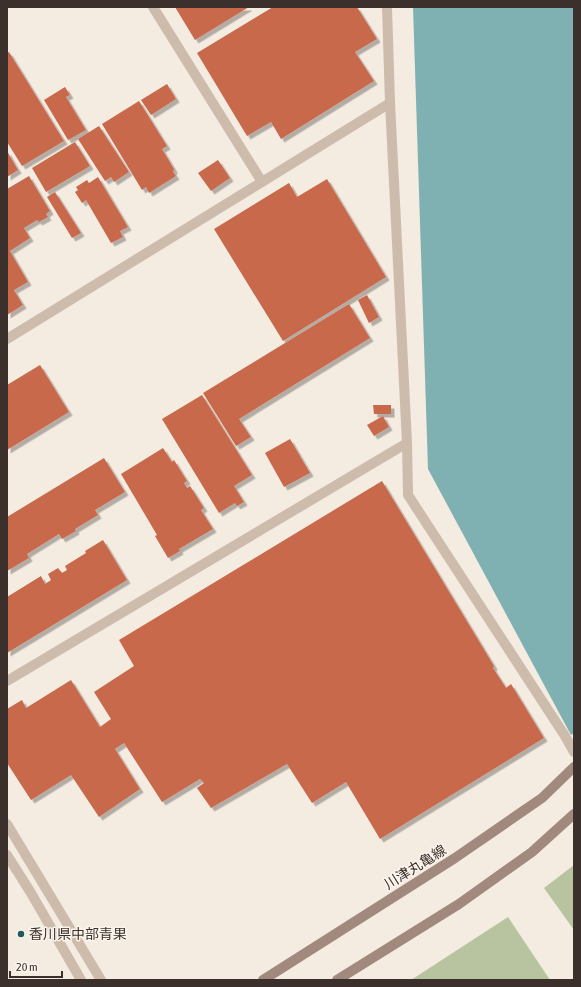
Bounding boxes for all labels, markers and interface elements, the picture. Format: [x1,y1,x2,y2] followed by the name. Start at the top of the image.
[381,842,449,892] street label: 川津丸亀線
[29,926,127,942] place label: 香川県中部青果
[16,929,26,939] marker: 香川県中部青果
[10,953,62,979] scale bar
[16,960,38,974] text: 20 m

